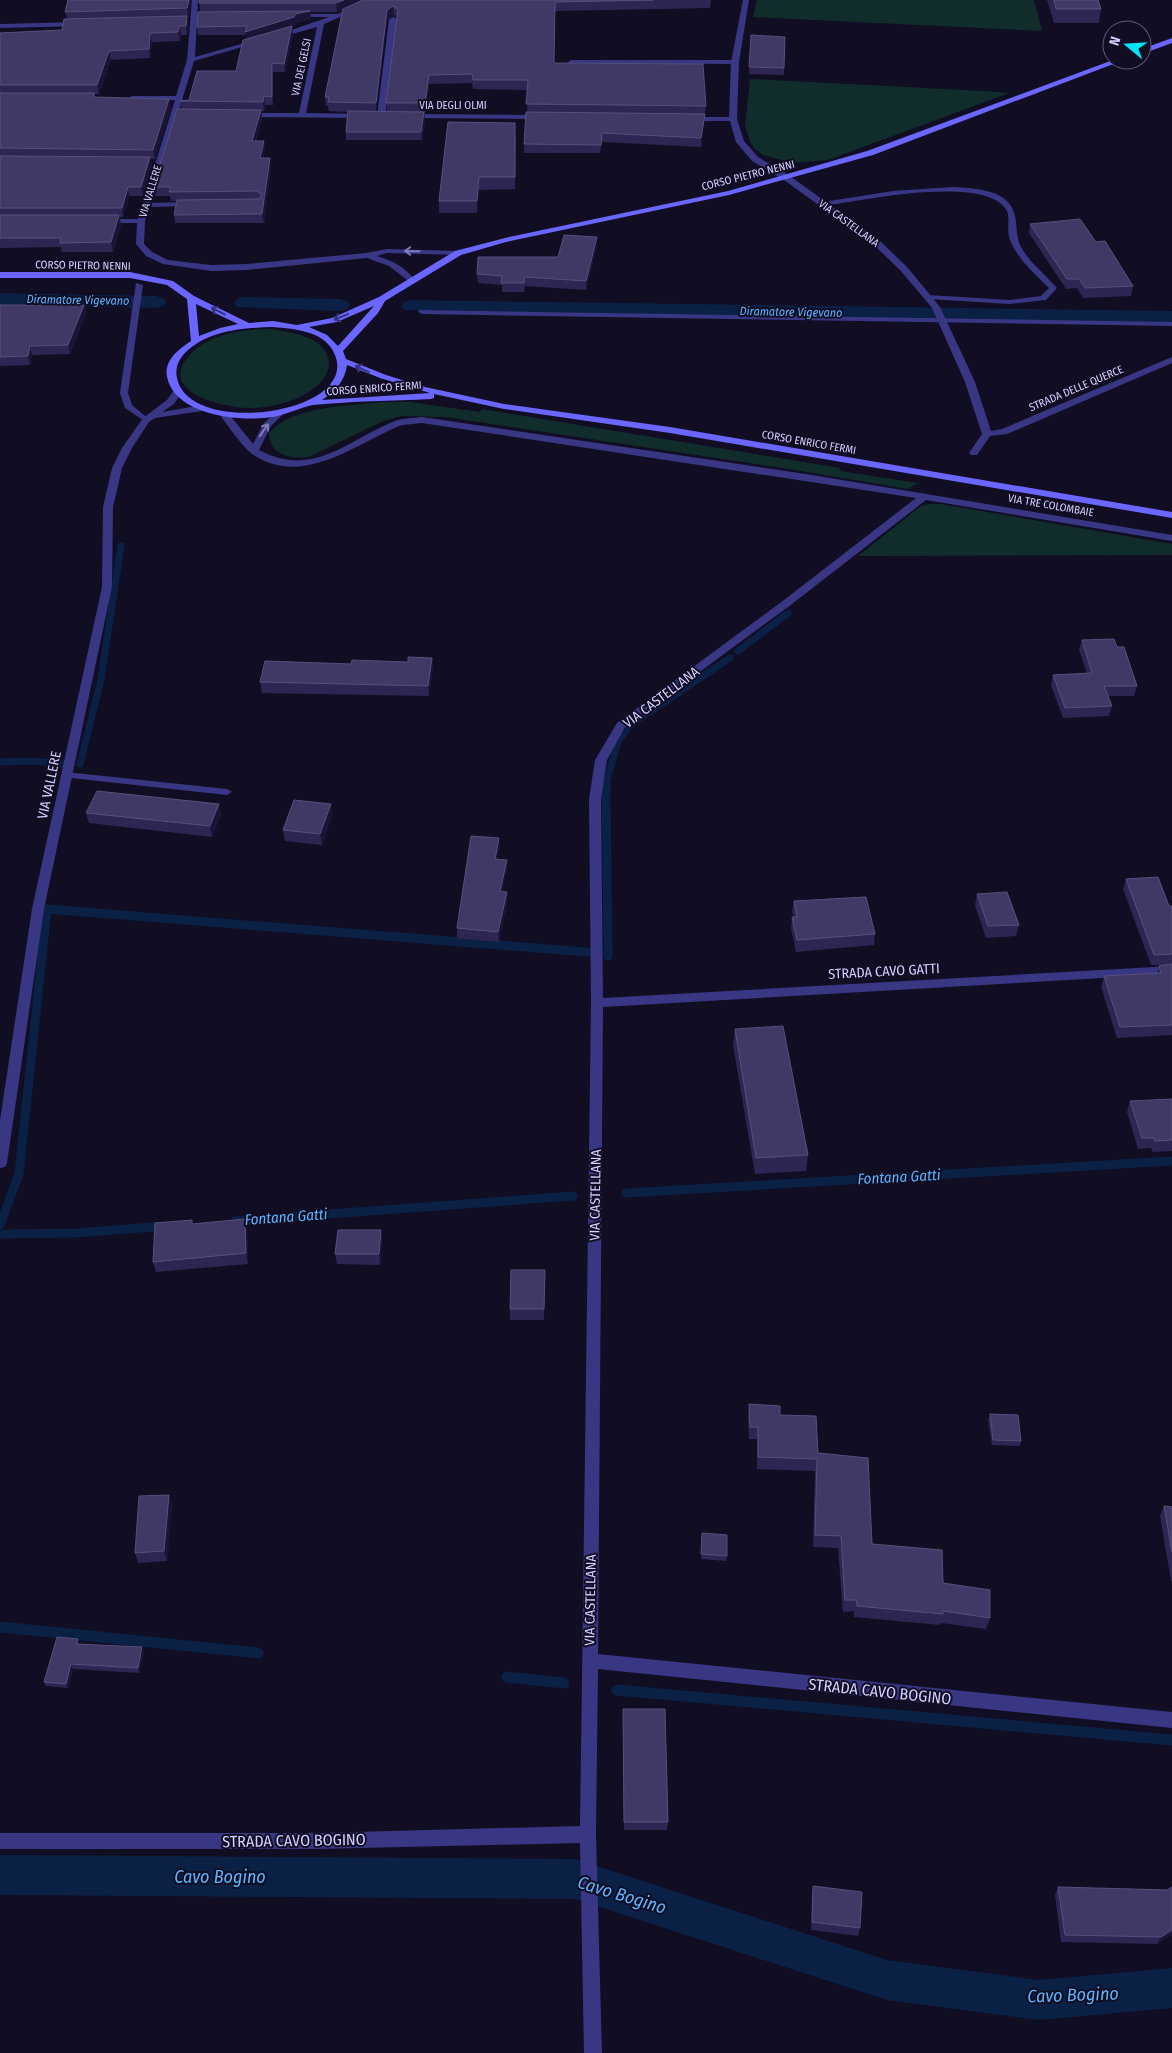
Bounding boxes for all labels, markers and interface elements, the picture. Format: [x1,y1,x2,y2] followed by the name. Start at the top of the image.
[1102,20,1152,70] north arrow
[1106,35,1124,48] text: N
[289,37,314,97] street label: VIA DEI GELSI
[419,99,487,112] street label: VIA DEGLI OLMI
[700,158,796,193] street label: CORSO PIETRO NENNI
[136,163,165,219] street label: VIA VALLERE
[816,197,882,250] street label: VIA CASTELLANA
[404,246,420,256] one-way arrow
[35,258,131,273] street label: CORSO PIETRO NENNI
[26,292,130,308] water label: Diramatore Vigevano
[739,304,843,320] water label: Diramatore Vigevano
[211,306,226,316] one-way arrow
[334,312,349,322] one-way arrow
[1027,363,1125,414] street label: STRADA DELLE QUERCE
[355,364,370,374] one-way arrow
[326,379,422,398] street label: CORSO ENRICO FERMI
[259,424,270,437] one-way arrow
[761,428,857,457] street label: CORSO ENRICO FERMI
[1007,492,1095,519] street label: VIA TRE COLOMBAIE
[620,663,703,732] street label: VIA CASTELLANA
[34,749,65,821] street label: VIA VALLERE
[828,960,940,983] street label: STRADA CAVO GATTI
[586,1149,605,1241] street label: VIA CASTELLANA
[857,1166,941,1188] water label: Fontana Gatti
[244,1205,328,1229] water label: Fontana Gatti
[581,1554,600,1646] street label: VIA CASTELLANA
[808,1675,952,1708] street label: STRADA CAVO BOGINO
[222,1830,366,1851] street label: STRADA CAVO BOGINO
[174,1866,266,1888] water label: Cavo Bogino
[575,1871,669,1919] water label: Cavo Bogino
[1027,1982,1119,2008] water label: Cavo Bogino

